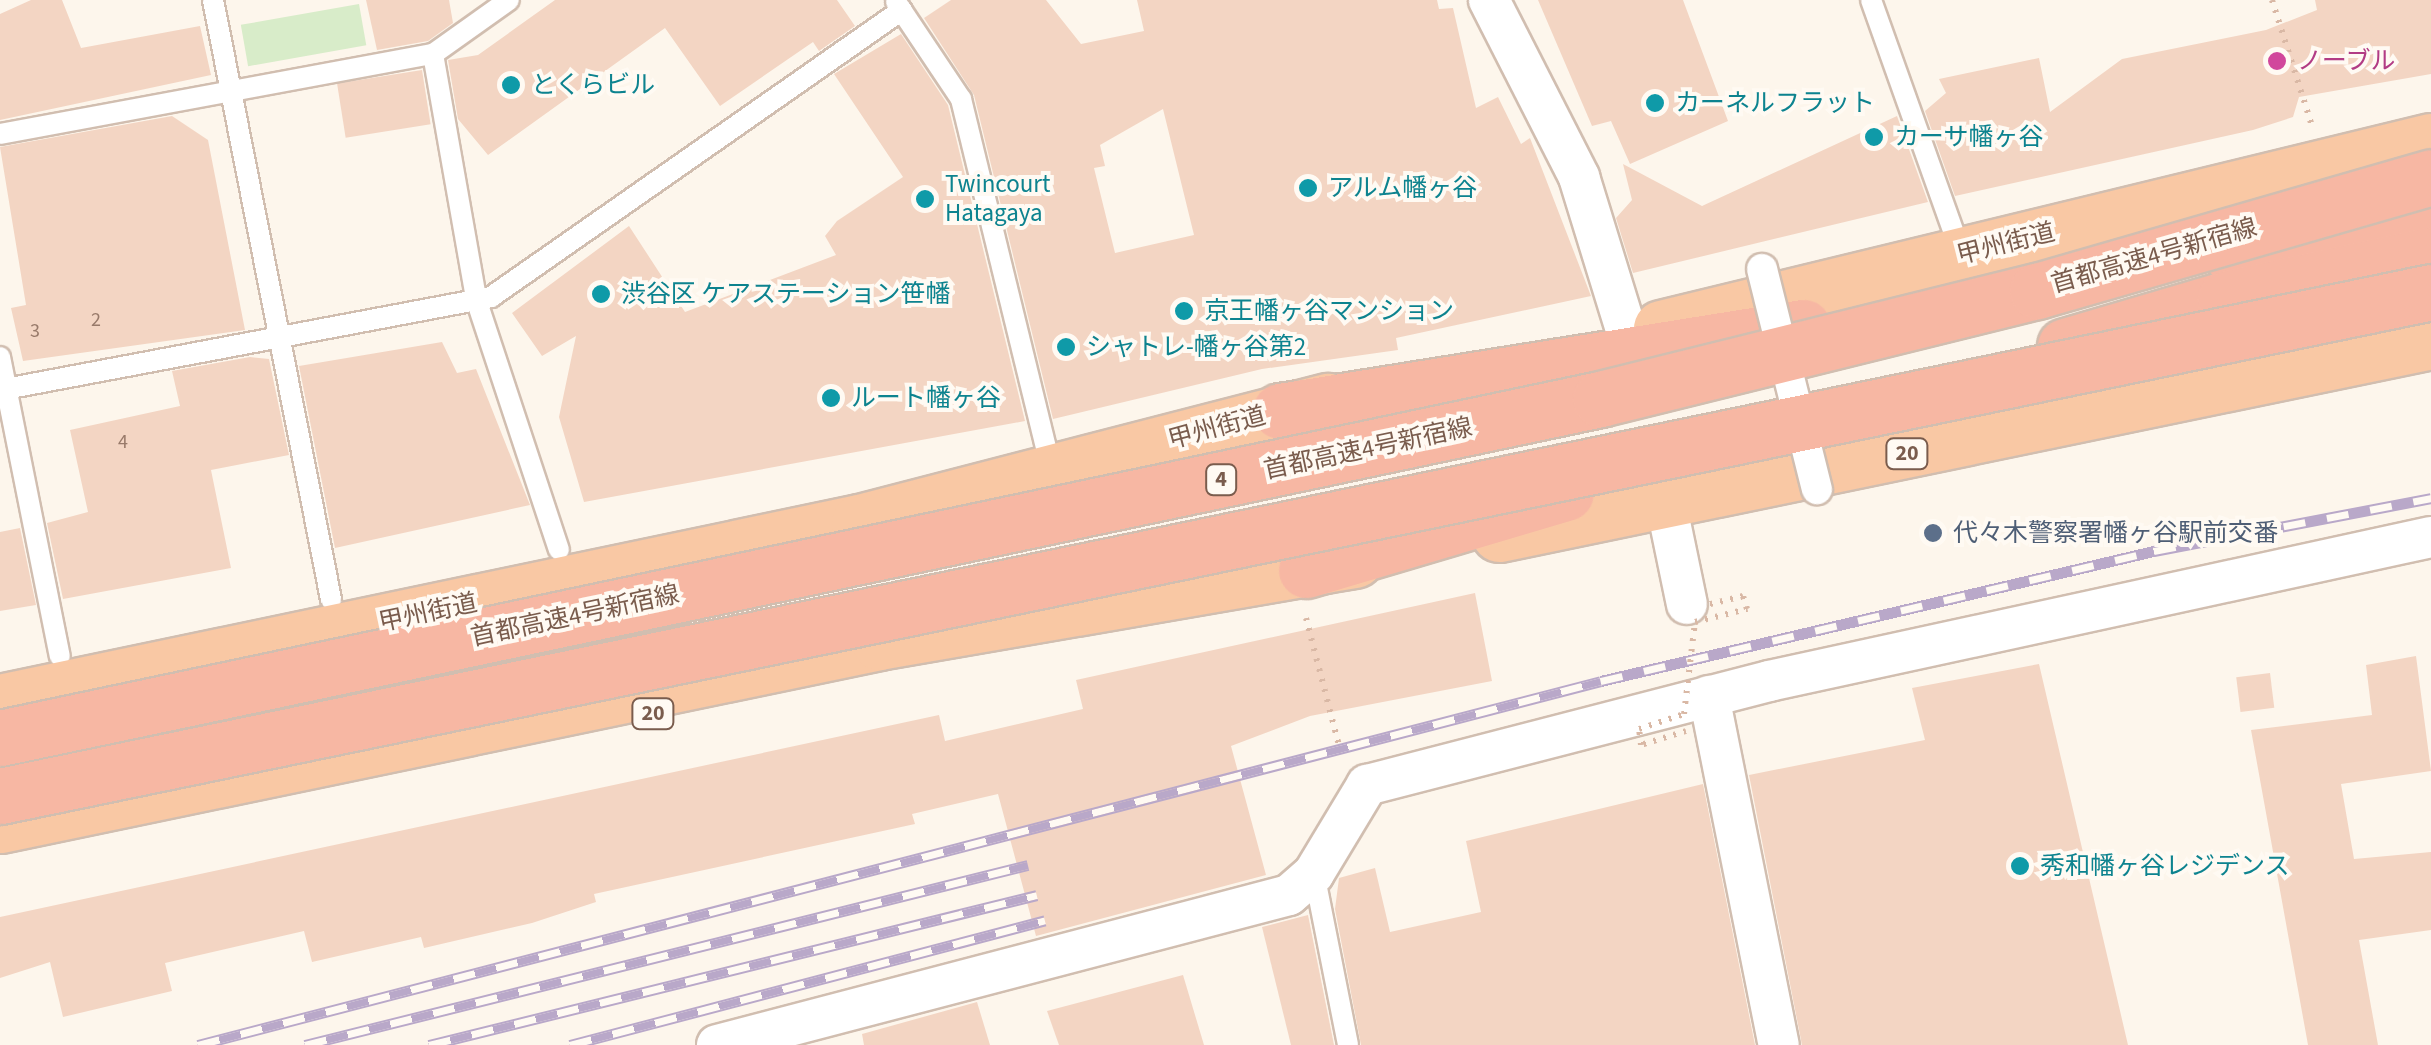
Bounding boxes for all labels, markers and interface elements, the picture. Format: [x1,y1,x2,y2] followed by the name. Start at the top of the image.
[2297,46,2397,76] place label: ノーブル
[2266,50,2288,72] marker: ノーブル
[531,70,656,100] place label: とくらビル
[500,74,522,96] marker: とくらビル
[1675,88,1875,118] place label: カーネルフラット
[1644,92,1666,114] marker: カーネルフラット
[1894,122,2044,152] place label: カーサ幡ヶ谷
[1863,126,1885,148] marker: カーサ幡ヶ谷
[945,170,1050,229] place label: Twincourt Hatagaya
[1328,173,1478,203] place label: アルム幡ヶ谷
[1297,177,1319,199] marker: アルム幡ヶ谷
[914,188,936,210] marker: Twincourt Hatagaya
[2048,212,2260,300] street label: 首都高速4号新宿線
[1954,217,2058,271] street label: 甲州街道
[621,279,951,309] place label: 渋谷区 ケアステーション笹幡
[590,283,612,305] marker: 渋谷区 ケアステーション笹幡
[1204,296,1454,326] place label: 京王幡ヶ谷マンション
[1173,300,1195,322] marker: 京王幡ヶ谷マンション
[91,308,101,332] house number: 2
[30,319,40,343] house number: 3
[1086,332,1306,362] place label: シャトレ-幡ヶ谷第2
[1055,336,1077,358] marker: シャトレ-幡ヶ谷第2
[851,383,1001,413] place label: ルート幡ヶ谷
[820,387,842,409] marker: ルート幡ヶ谷
[1165,401,1269,455] street label: 甲州街道
[1261,412,1475,486] street label: 首都高速4号新宿線
[118,430,128,454] house number: 4
[1884,437,1930,471] road number: 20
[1204,463,1238,497] road number: 4
[1953,518,2278,548] place label: 代々木警察署幡ヶ谷駅前交番
[1922,522,1944,544] marker: 代々木警察署幡ヶ谷駅前交番
[468,579,682,653] street label: 首都高速4号新宿線
[376,588,480,638] street label: 甲州街道
[630,697,676,731] road number: 20
[2040,851,2290,881] place label: 秀和幡ヶ谷レジデンス
[2009,855,2031,877] marker: 秀和幡ヶ谷レジデンス

